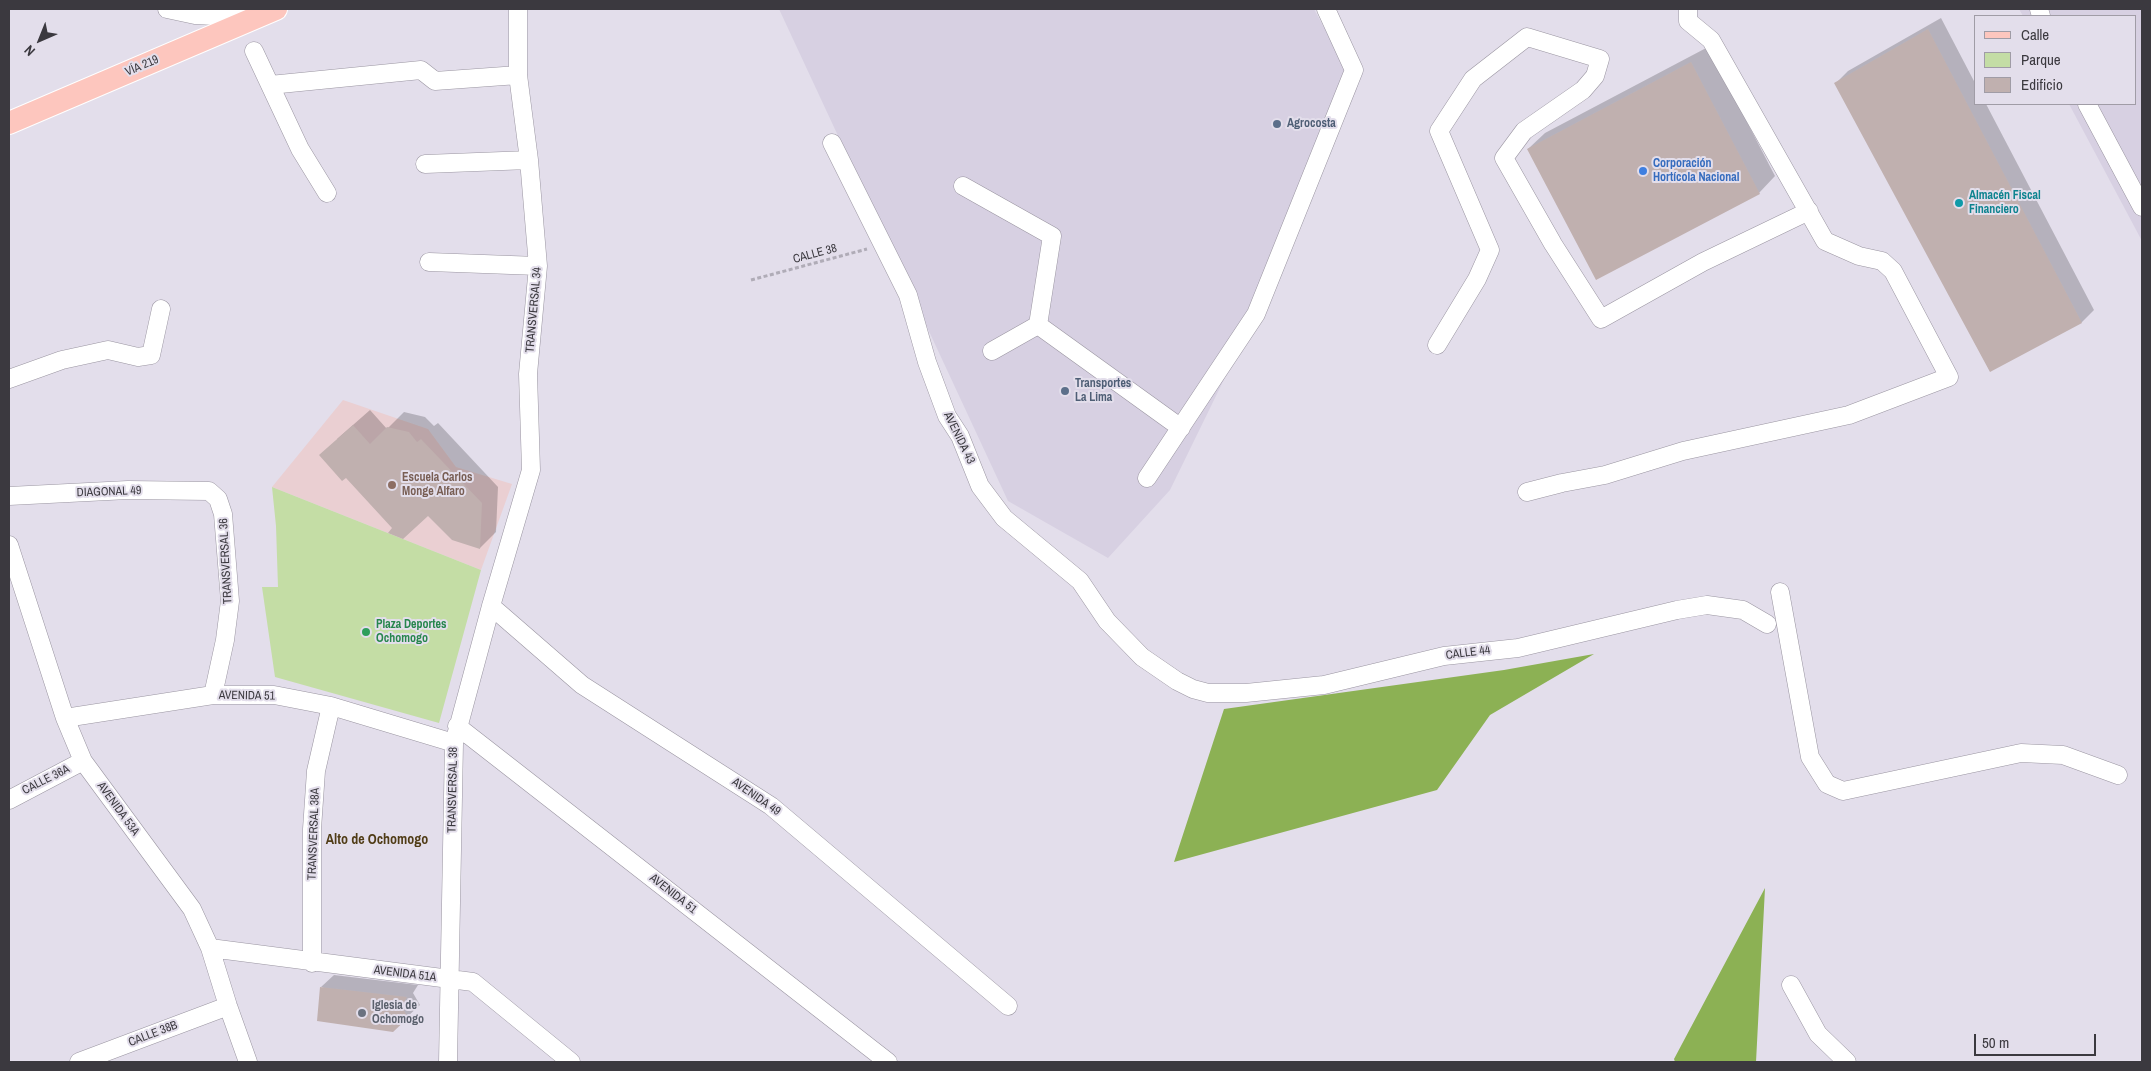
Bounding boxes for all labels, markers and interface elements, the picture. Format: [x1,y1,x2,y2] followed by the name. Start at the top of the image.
[15,15,65,65] north arrow
[1974,15,2136,105] legend
[2021,24,2049,45] text: Calle
[20,41,39,60] text: N
[2021,49,2061,70] text: Parque
[123,53,161,79] street label: VÍA 219
[2021,74,2063,95] text: Edificio
[1287,117,1336,131] place label: Agrocosta
[1271,118,1283,130] marker: Agrocosta
[1653,157,1739,185] place label: Corporación Hortícola Nacional
[1637,165,1649,177] marker: Corporación Hortícola Nacional
[1969,189,2041,217] place label: Almacén Fiscal Financiero
[1953,197,1965,209] marker: Almacén Fiscal Financiero
[791,241,839,267] street label: CALLE 38
[523,267,545,353] street label: TRANSVERSAL 34
[1075,377,1131,405] place label: Transportes La Lima
[1059,385,1071,397] marker: Transportes La Lima
[940,410,978,466] street label: AVENIDA 43
[402,471,473,499] place label: Escuela Carlos Monge Alfaro
[386,479,398,491] marker: Escuela Carlos Monge Alfaro
[77,484,141,500] street label: DIAGONAL 49
[217,518,235,604] street label: TRANSVERSAL 36
[376,618,447,646] place label: Plaza Deportes Ochomogo
[360,626,372,638] marker: Plaza Deportes Ochomogo
[1445,643,1491,663] street label: CALLE 44
[219,688,275,704] street label: AVENIDA 51
[445,747,461,833] street label: TRANSVERSAL 38
[20,762,72,798] street label: CALLE 36A
[729,775,783,819] street label: AVENIDA 49
[94,779,142,839] street label: AVENIDA 53A
[305,788,323,880] street label: TRANSVERSAL 38A
[326,832,428,848] district label: Alto de Ochomogo
[646,871,700,917] street label: AVENIDA 51
[373,963,437,985] street label: AVENIDA 51A
[372,999,424,1027] place label: Iglesia de Ochomogo
[356,1007,368,1019] marker: Iglesia de Ochomogo
[126,1018,180,1050] street label: CALLE 38B
[1976,1024,2098,1056] scale bar
[1982,1032,2009,1053] text: 50 m

